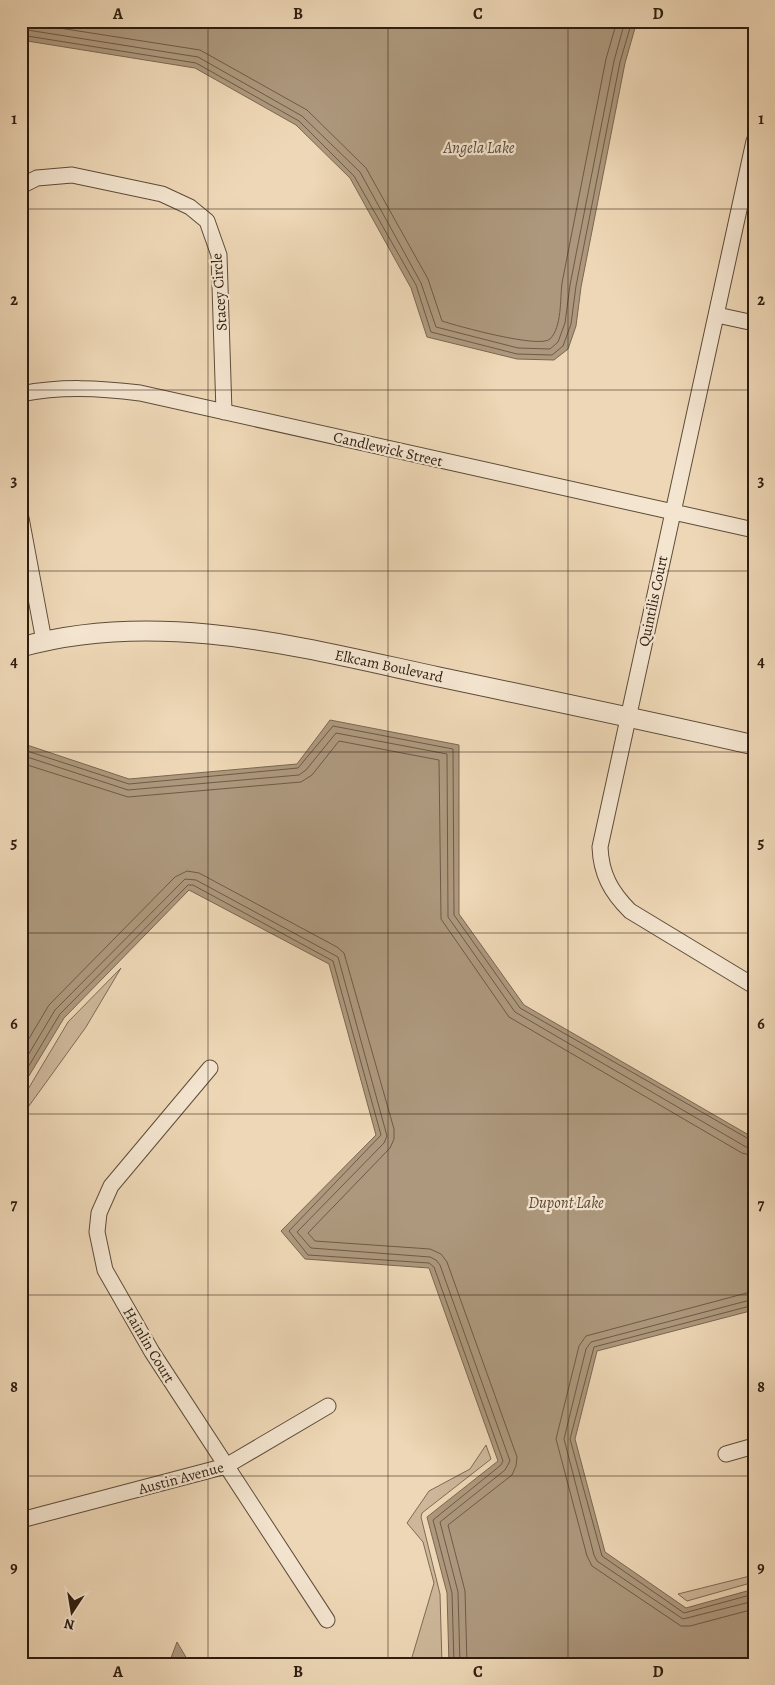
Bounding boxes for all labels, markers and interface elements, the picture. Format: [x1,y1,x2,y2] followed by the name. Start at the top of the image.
[112,3,124,25] text: A
[293,3,303,25] text: B
[473,3,483,25] text: C
[652,3,664,25] text: D
[11,108,17,130] text: 1
[758,108,764,130] text: 1
[442,137,515,159] water label: Angela Lake
[206,252,232,332] street label: Stacey Circle
[10,289,18,311] text: 2
[757,289,765,311] text: 2
[331,427,445,471] street label: Candlewick Street
[11,470,18,492] text: 3
[758,470,765,492] text: 3
[634,554,672,648] street label: Quintilis Court
[333,645,446,687] street label: Elkcam Boulevard
[10,651,18,673] text: 4
[757,651,765,673] text: 4
[11,832,18,854] text: 5
[758,832,765,854] text: 5
[10,1013,18,1035] text: 6
[757,1013,765,1035] text: 6
[528,1192,604,1214] water label: Dupont Lake
[11,1194,18,1216] text: 7
[758,1194,765,1216] text: 7
[119,1303,179,1387] street label: Hainlin Court
[10,1376,18,1398] text: 8
[757,1376,765,1398] text: 8
[135,1457,226,1499] street label: Austin Avenue
[10,1557,18,1579] text: 9
[757,1557,765,1579] text: 9
[48,1588,98,1638] north arrow
[62,1614,76,1635] text: N
[112,1661,124,1683] text: A
[293,1661,303,1683] text: B
[473,1661,483,1683] text: C
[652,1661,664,1683] text: D

